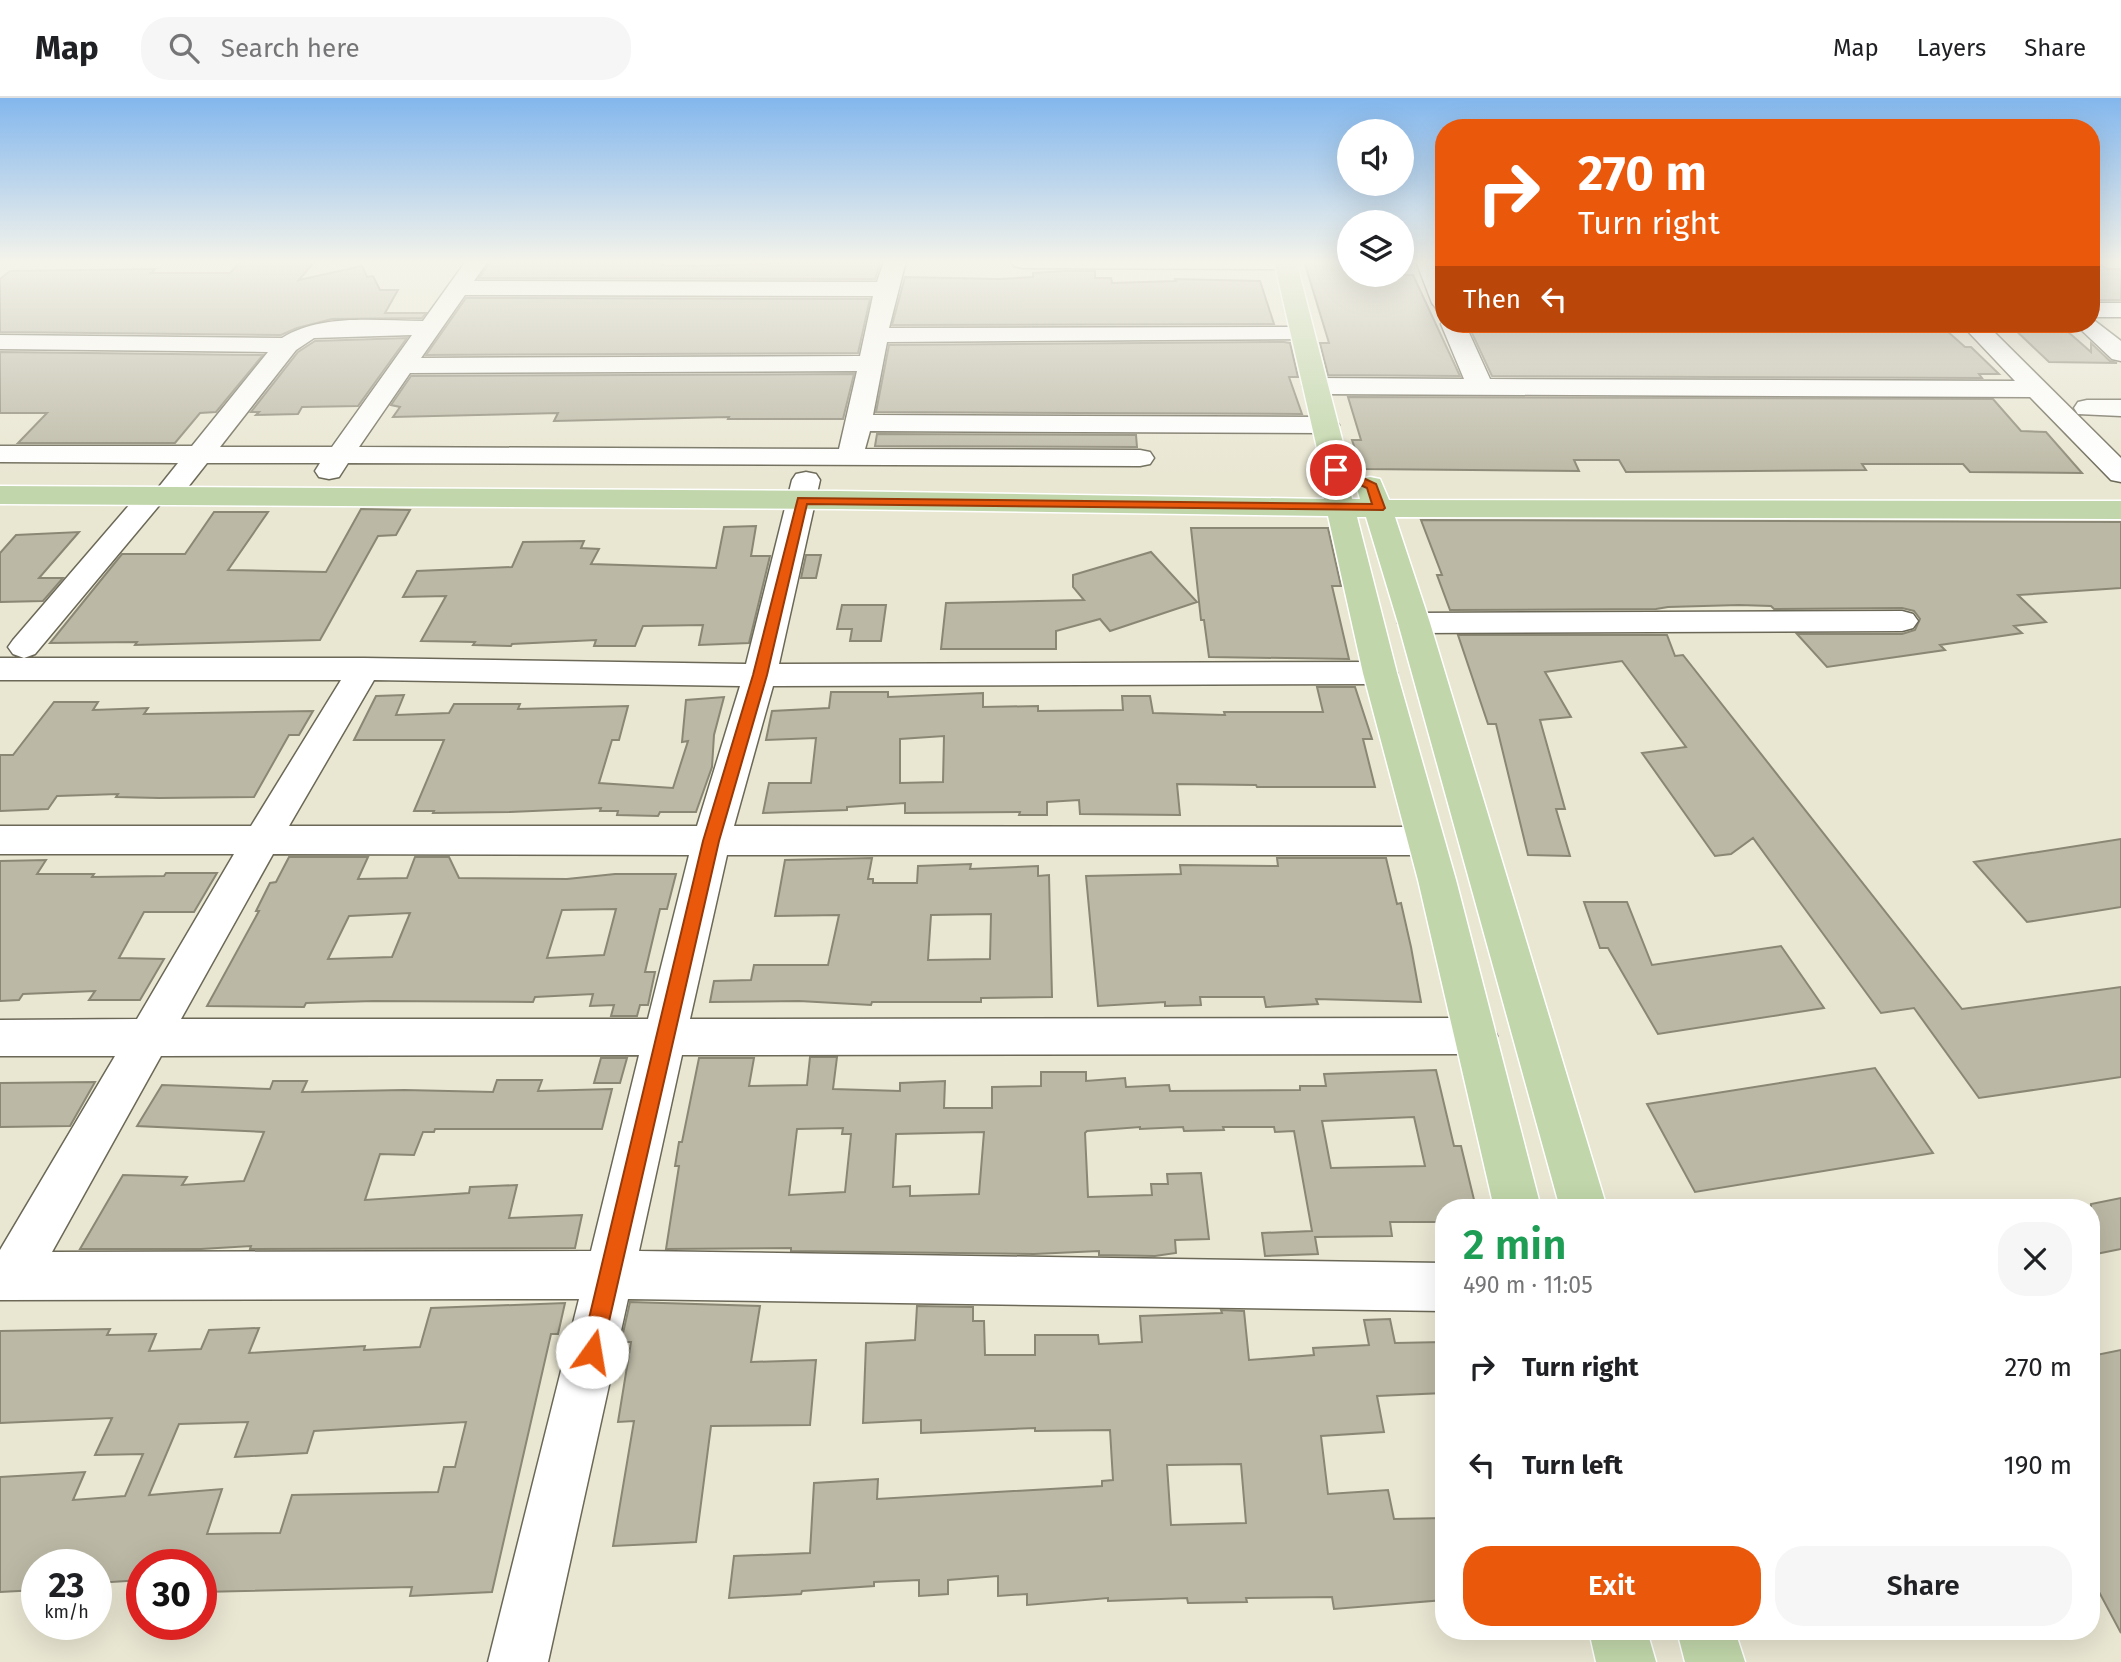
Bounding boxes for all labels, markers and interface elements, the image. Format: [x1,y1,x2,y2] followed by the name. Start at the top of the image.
[141,17,631,80] search box
[35,28,99,68] text: Map
[165,29,203,67] icon: search
[221,33,360,64] text: Search here
[1833,34,1879,62] text: Map
[1917,34,1986,62] text: Layers
[2024,34,2086,62] text: Share
[1337,119,1414,287] map controls
[1337,119,1414,196] button: sound
[1578,144,1707,203] text: 270 m
[1463,147,1554,238] icon: right
[1578,204,1720,242] text: Turn right
[1337,210,1414,287] button: layers
[1535,280,1573,318] icon: left
[1463,284,1521,315] text: Then
[1306,440,1366,500] pin
[1317,451,1355,489] icon: arrive
[1463,1220,1567,1270] text: 2 min
[1998,1222,2072,1296] button: close
[1463,1271,1593,1299] text: 490 m · 11:05
[555,1315,629,1389] position arrow
[1463,1348,1501,1386] icon: right
[1522,1352,1639,1383] text: Turn right
[2004,1352,2072,1383] text: 270 m
[1463,1446,1501,1484] icon: left
[1522,1450,1623,1481] text: Turn left
[2003,1450,2072,1481] text: 190 m
[1463,1546,1761,1626] button: Exit
[1775,1546,2072,1626] button: Share
[126,1549,217,1640] speed limit sign: 30
[48,1564,85,1606] text: 23
[44,1601,89,1623] text: km/h

